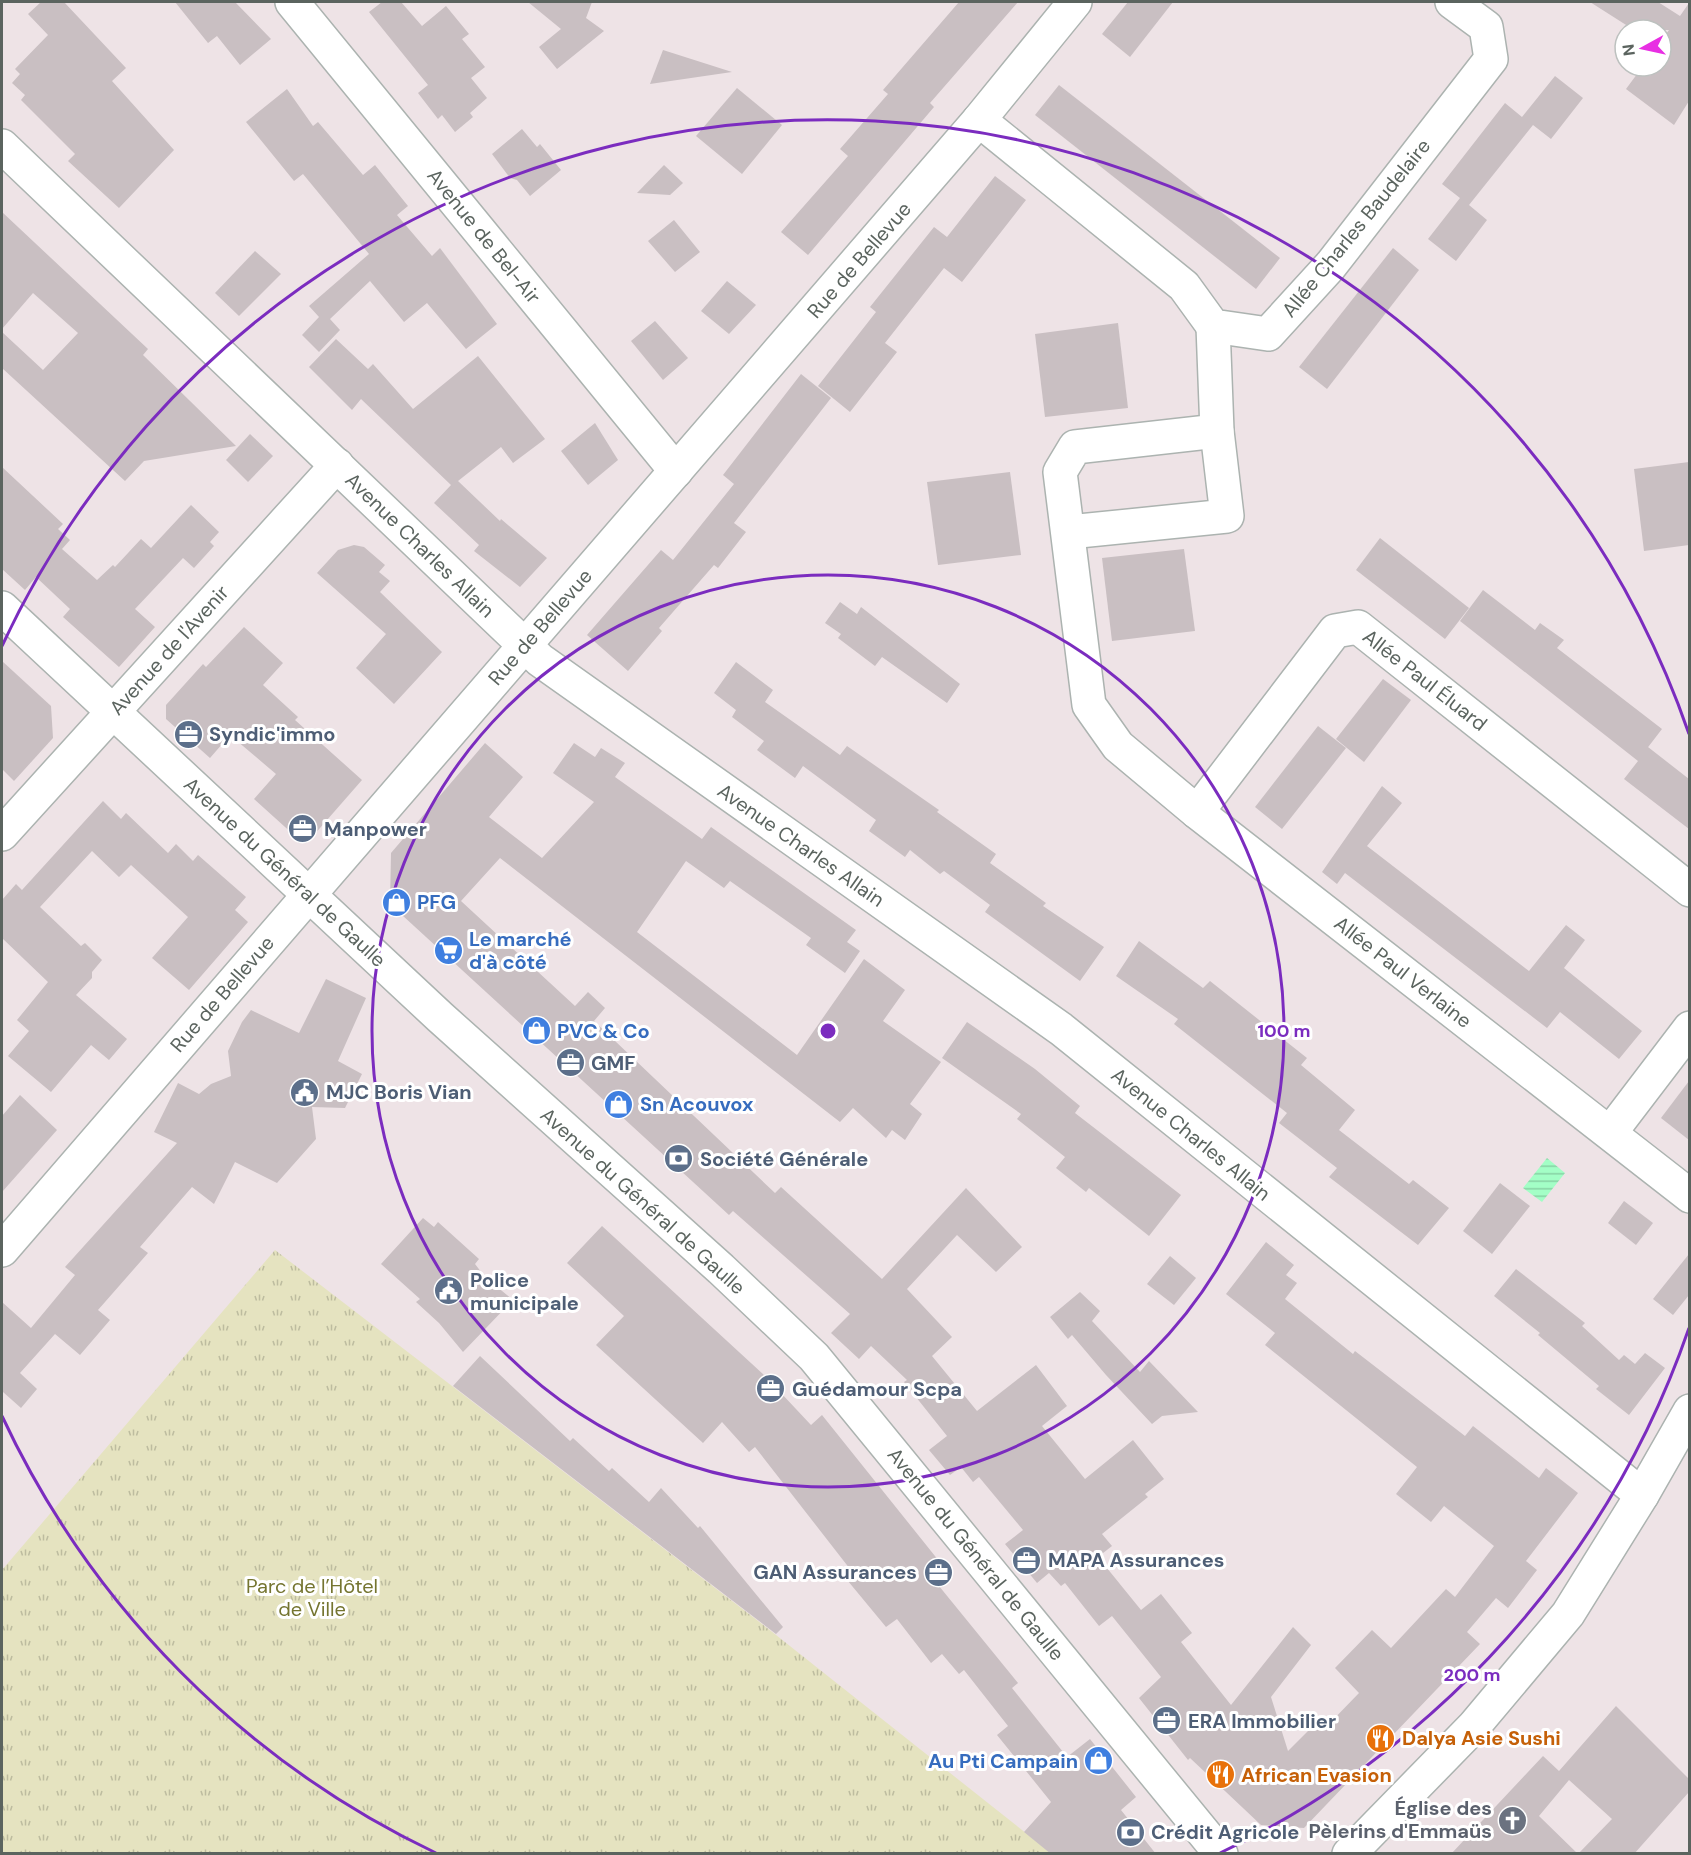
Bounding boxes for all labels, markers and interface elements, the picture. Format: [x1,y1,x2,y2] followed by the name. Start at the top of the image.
[1613,18,1673,78] north arrow
[1617,43,1640,57] text: N
[1276,133,1436,323] street label: Allée Charles Baudelaire
[422,163,546,309] street label: Avenue de Bel-Air
[801,196,917,324] street label: Rue de Bellevue
[340,467,500,623] street label: Avenue Charles Allain
[482,563,598,691] street label: Rue de Bellevue
[104,580,234,720] street label: Avenue de l'Avenir
[1357,623,1493,737] street label: Allée Paul Éluard
[172,718,204,750] office icon: Syndic'immo
[209,721,335,747] place label: Syndic'immo
[178,771,392,973] street label: Avenue du Général de Gaulle
[712,778,890,912] street label: Avenue Charles Allain
[287,813,319,845] office icon: Manpower
[324,816,427,842] place label: Manpower
[380,886,412,918] shop icon: PFG
[417,889,456,915] place label: PFG
[1329,910,1477,1034] street label: Allée Paul Verlaine
[469,926,572,975] place label: Le marché d'à côté
[164,930,280,1058] street label: Rue de Bellevue
[432,934,464,966] supermarket icon: Le marché d'à côté
[520,1015,552,1047] shop icon: PVC & Co
[557,1018,650,1044] place label: PVC & Co
[1257,1019,1311,1043] text: 100 m
[818,1021,838,1041] centre of rings
[554,1047,586,1079] office icon: GMF
[591,1050,635,1076] place label: GMF
[1106,1062,1276,1206] street label: Avenue Charles Allain
[289,1076,321,1108] public building icon: MJC Boris Vian
[326,1079,472,1105] place label: MJC Boris Vian
[603,1088,635,1120] shop icon: Sn Acouvox
[640,1091,754,1117] place label: Sn Acouvox
[535,1102,751,1300] street label: Avenue du Général de Gaulle
[663,1143,695,1175] bank icon: Société Générale
[700,1146,868,1172] place label: Société Générale
[470,1267,579,1316] place label: Police municipale
[433,1275,465,1307] public building icon: Police municipale
[755,1373,787,1405] office icon: Guédamour Scpa
[792,1376,962,1402] place label: Guédamour Scpa
[882,1442,1070,1666] street label: Avenue du Général de Gaulle
[1011,1544,1043,1576] office icon: MAPA Assurances
[1048,1547,1224,1573] place label: MAPA Assurances
[922,1556,954,1588] office icon: GAN Assurances
[753,1559,917,1585] place label: GAN Assurances
[246,1573,378,1622] park label: Parc de l’Hôtel de Ville
[1444,1663,1500,1687] text: 200 m
[1151,1705,1183,1737] office icon: ERA Immobilier
[1188,1708,1336,1734] place label: ERA Immobilier
[1365,1722,1397,1754] restaurant icon: Dalya Asie Sushi
[1402,1725,1561,1751] place label: Dalya Asie Sushi
[1083,1745,1115,1777] shop icon: Au Pti Campain
[928,1748,1078,1774] place label: Au Pti Campain
[1204,1759,1236,1791] restaurant icon: African Evasion
[1241,1762,1392,1788] place label: African Evasion
[1308,1795,1492,1844] place label: Église des Pèlerins d'Emmaüs
[1497,1804,1529,1836] church icon: Église des Pèlerins d'Emmaüs
[1114,1816,1146,1848] bank icon: Crédit Agricole
[1151,1819,1299,1845] place label: Crédit Agricole

